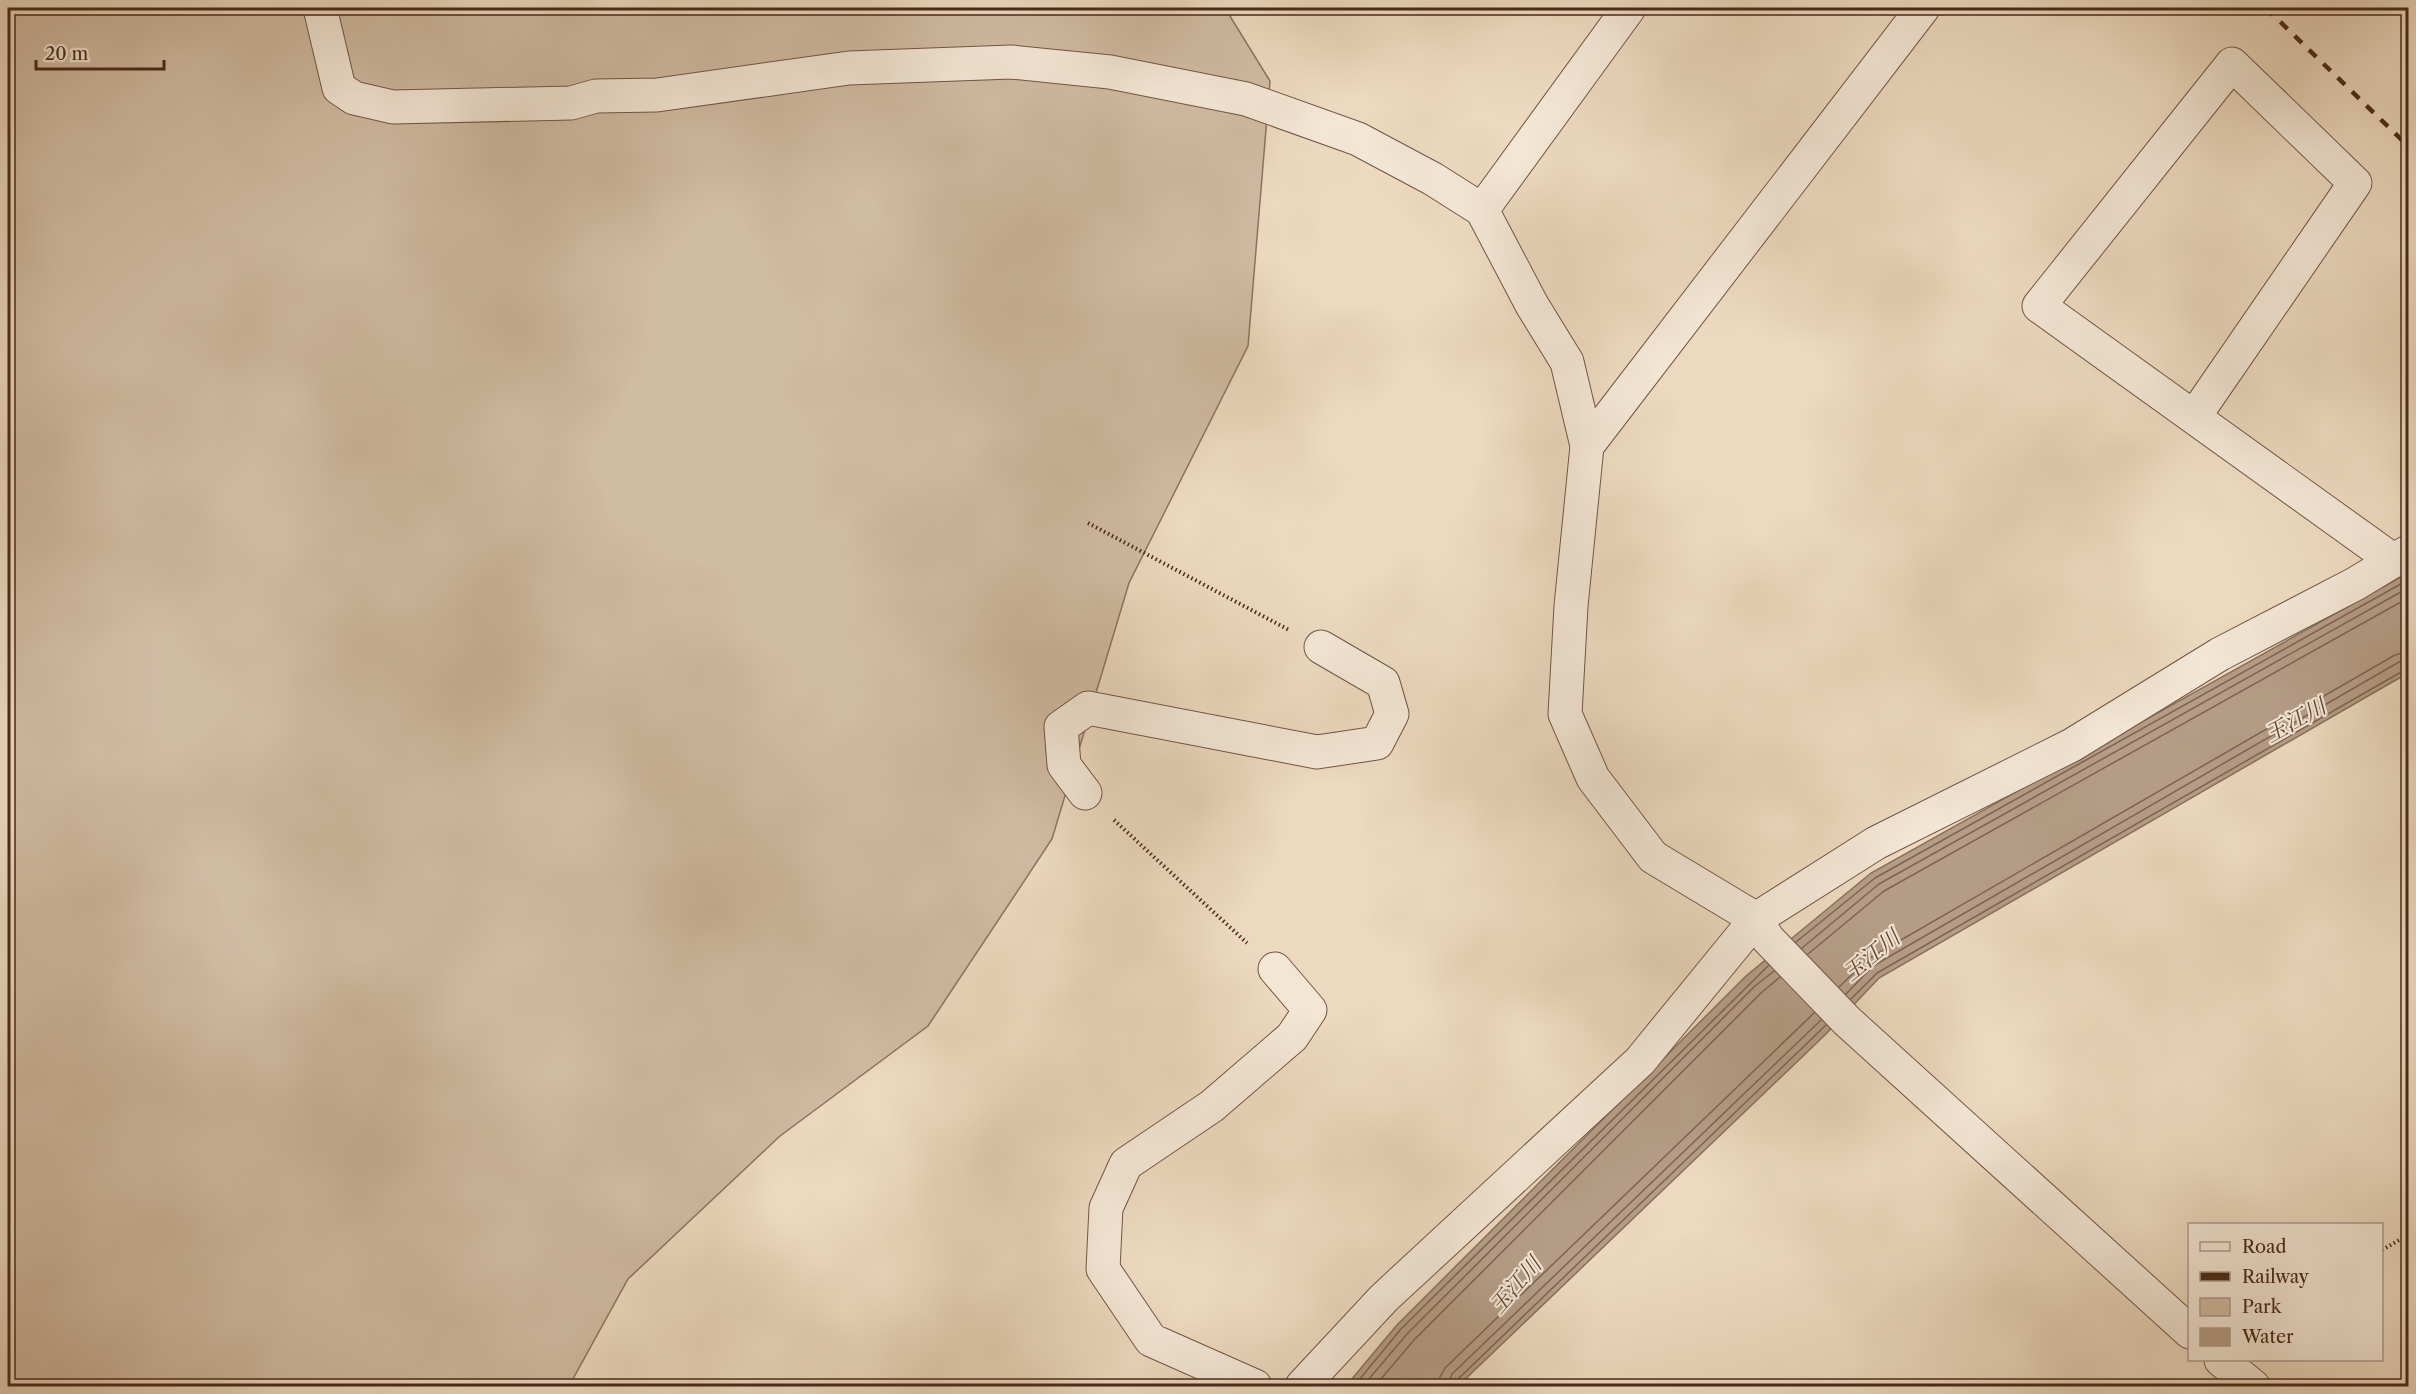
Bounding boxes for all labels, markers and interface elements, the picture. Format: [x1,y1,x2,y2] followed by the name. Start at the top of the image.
[36,33,164,71] scale bar
[45,43,89,65] text: 20 m
[2260,692,2332,748] water label: 玉江川
[1837,923,1907,987] water label: 玉江川
[2188,1223,2383,1361] legend
[2242,1236,2287,1258] text: Road
[1484,1250,1549,1319] water label: 玉江川
[2242,1266,2310,1288] text: Railway
[2242,1296,2283,1318] text: Park
[2241,1326,2294,1348] text: Water

